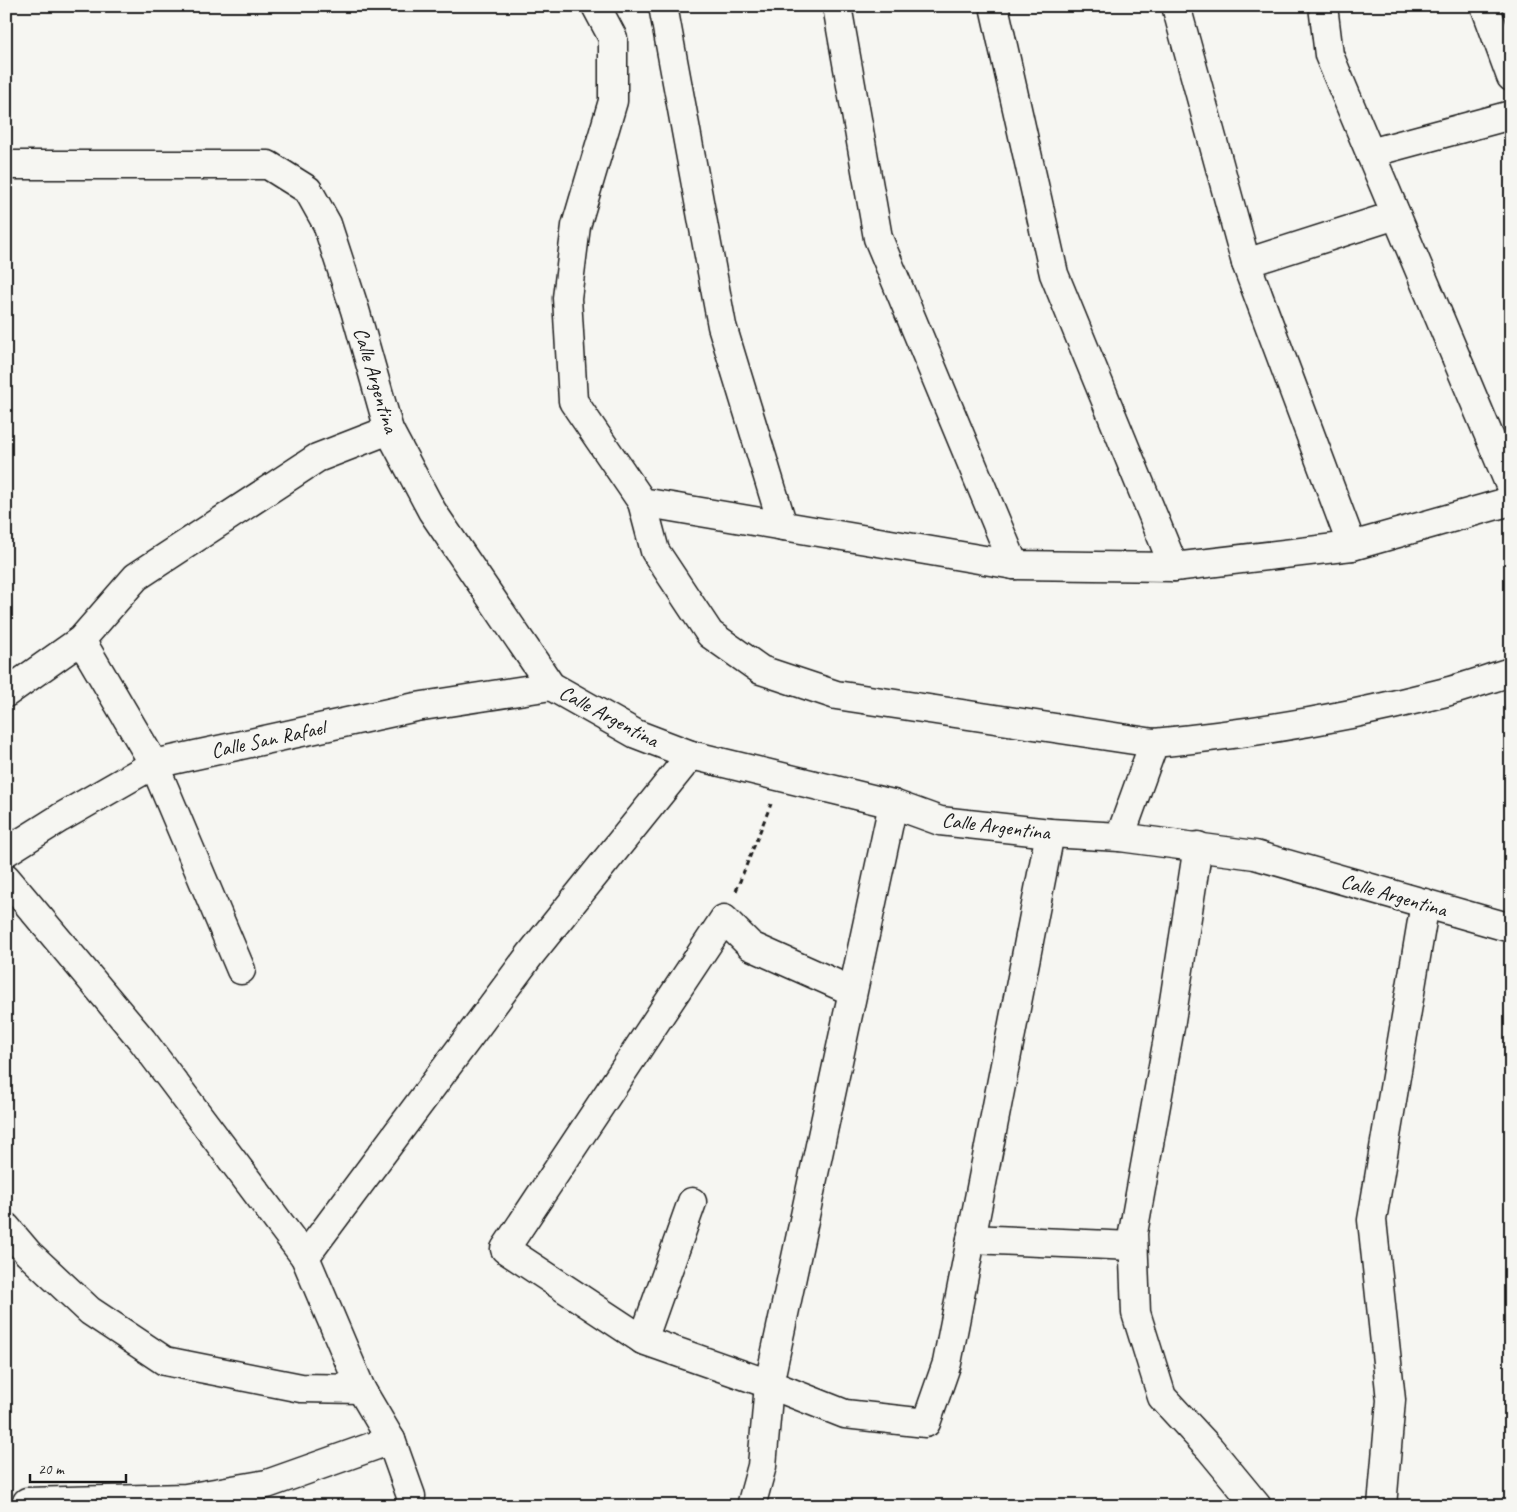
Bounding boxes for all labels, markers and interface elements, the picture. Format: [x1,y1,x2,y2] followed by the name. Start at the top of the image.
[348,324,405,437] street label: Calle Argentina
[555,679,664,754] street label: Calle Argentina
[209,714,331,764] street label: Calle San Rafael
[940,806,1053,846] street label: Calle Argentina
[1338,868,1451,923] street label: Calle Argentina
[30,1452,126,1484] scale bar
[38,1460,65,1479] text: 20 m

